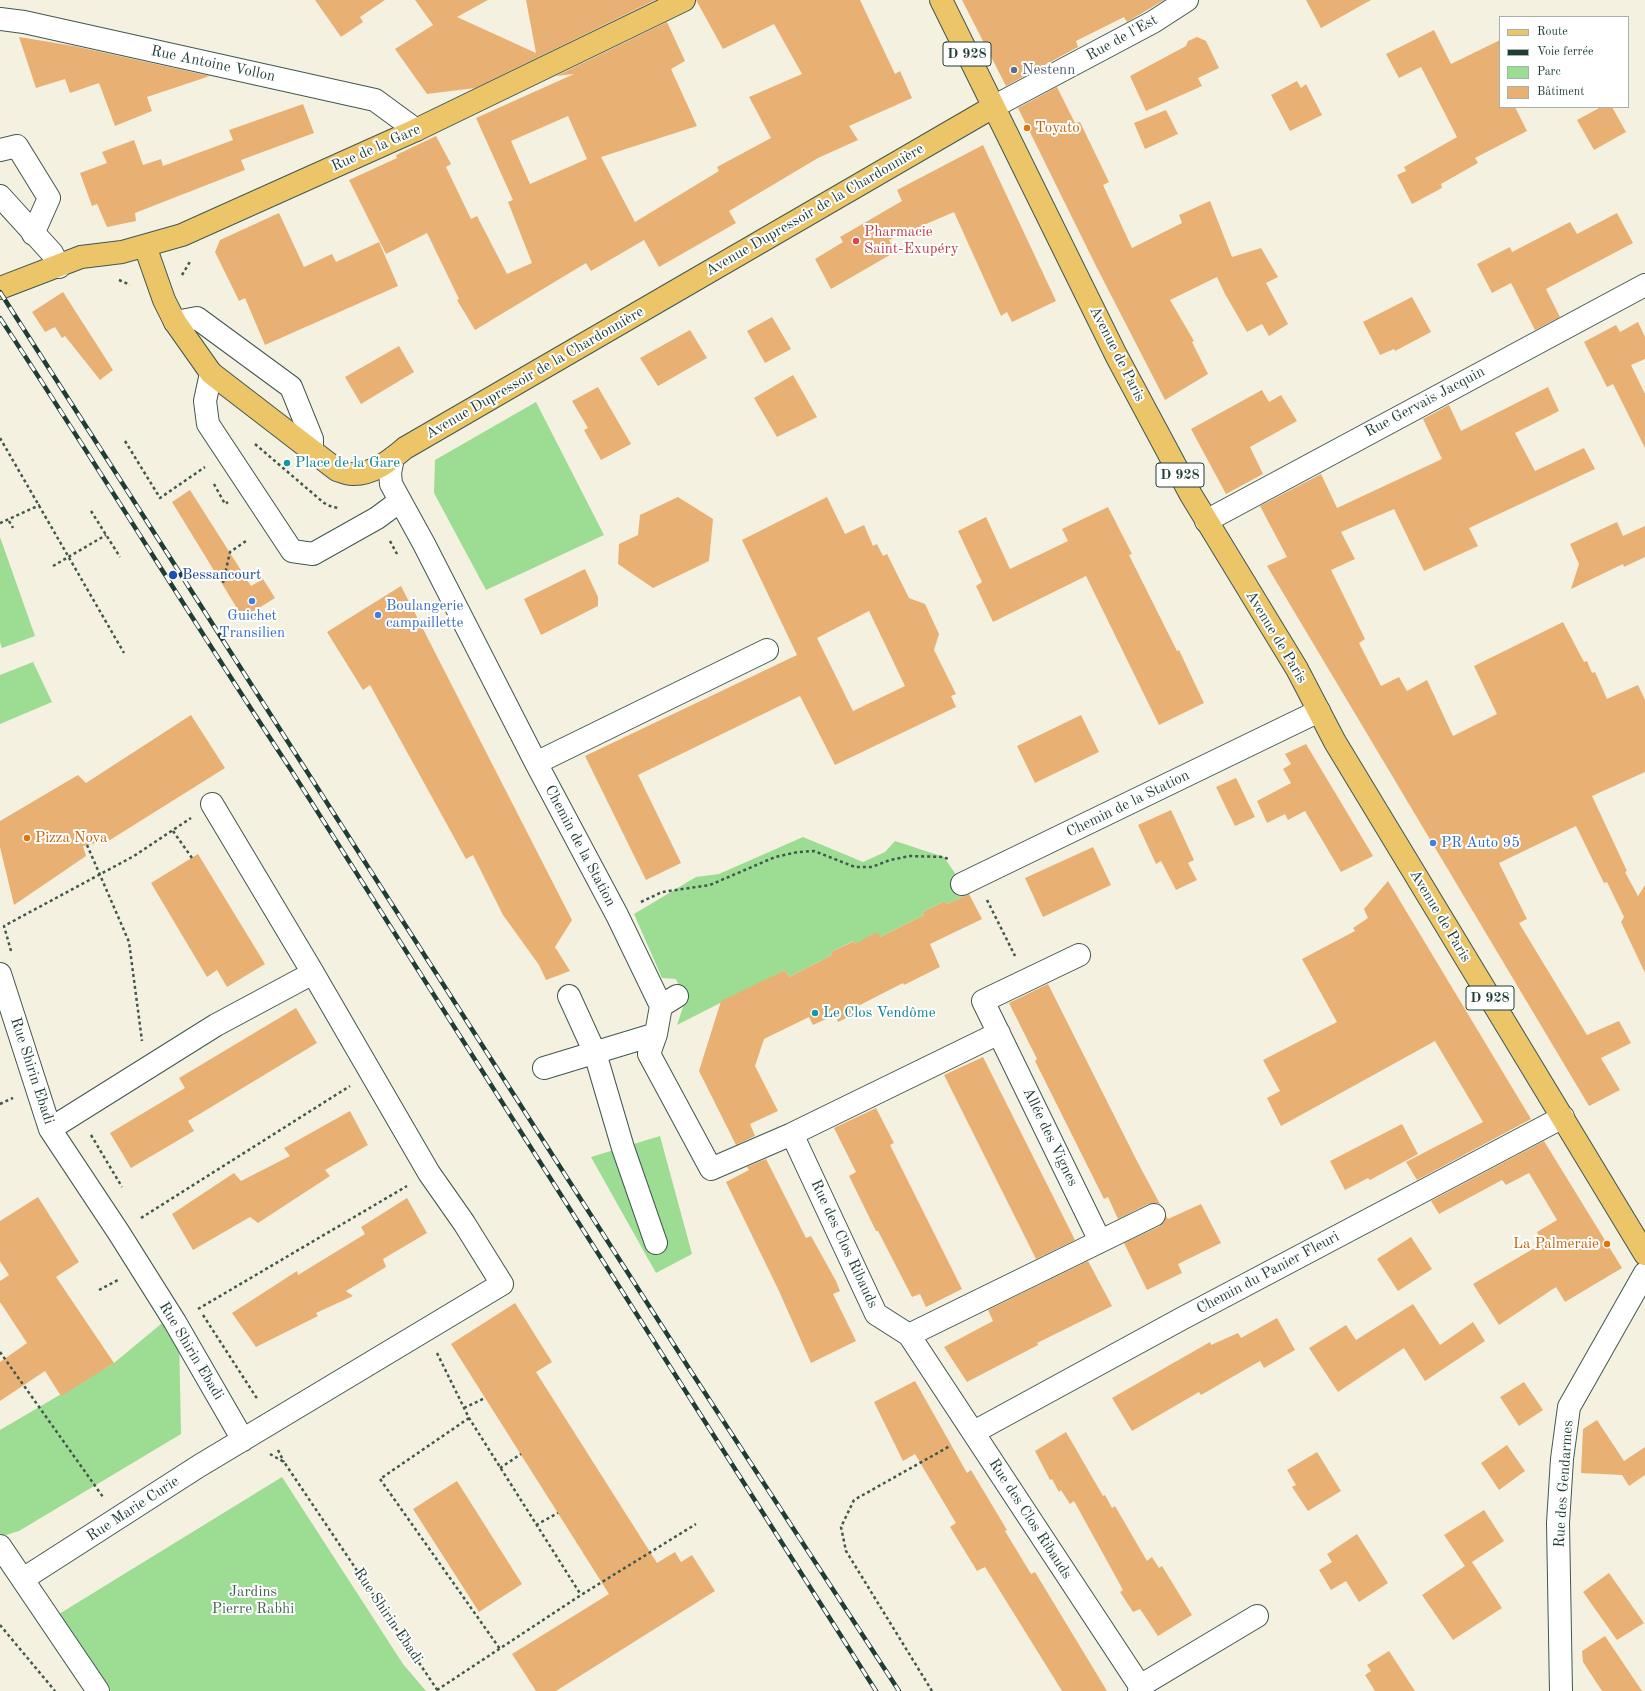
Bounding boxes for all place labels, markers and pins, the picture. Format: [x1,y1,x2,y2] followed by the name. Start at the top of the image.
[1022,61,1075,79] place label: Nestenn
[1009,65,1019,75] marker: Nestenn
[1035,119,1080,137] place label: Toyato
[1022,123,1032,133] marker: Toyato
[864,223,959,258] place label: Pharmacie Saint-Exupéry
[851,236,861,246] marker: Pharmacie Saint-Exupéry
[295,454,400,472] place label: Place de la Gare
[282,458,292,468] marker: Place de la Gare
[182,566,261,584] place label: Bessancourt
[167,569,179,581] marker: Bessancourt
[247,596,257,606] marker: Guichet Transilien
[386,597,463,632] place label: Boulangerie campaillette
[219,607,285,642] place label: Guichet Transilien
[373,610,383,620] marker: Boulangerie campaillette
[35,829,107,847] place label: Pizza Nova
[22,833,32,843] marker: Pizza Nova
[1441,834,1520,852] place label: PR Auto 95
[1428,838,1438,848] marker: PR Auto 95
[823,1004,936,1022] place label: Le Clos Vendôme
[810,1008,820,1018] marker: Le Clos Vendôme
[1513,1235,1599,1253] place label: La Palmeraie
[1602,1239,1612,1249] marker: La Palmeraie

